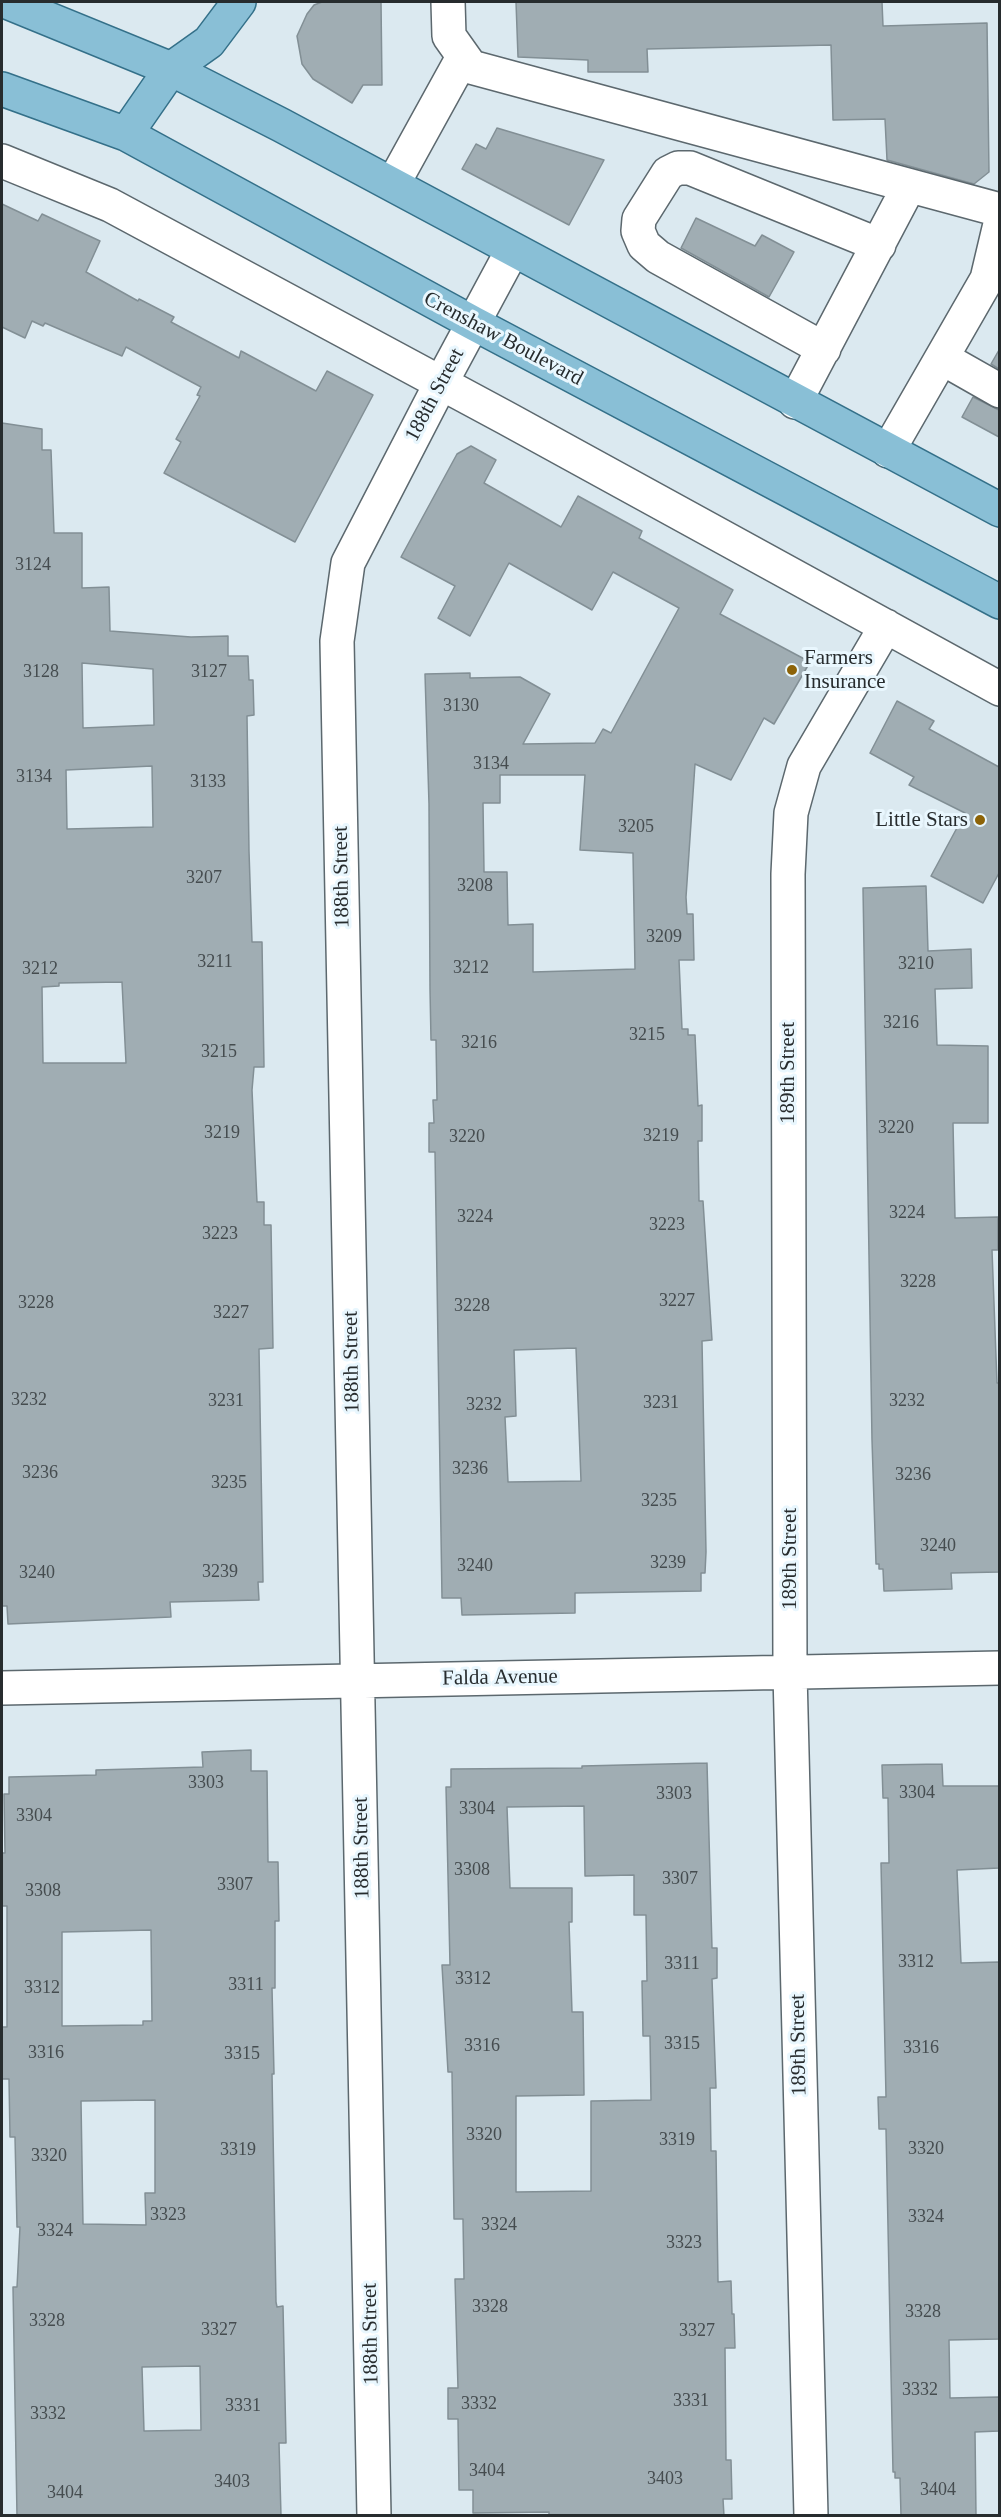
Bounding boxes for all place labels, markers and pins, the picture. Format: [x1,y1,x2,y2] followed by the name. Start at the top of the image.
[804,645,886,695] place label: Farmers Insurance
[785,663,799,677] marker: Farmers Insurance
[875,807,968,833] place label: Little Stars
[973,813,987,827] marker: Little Stars

